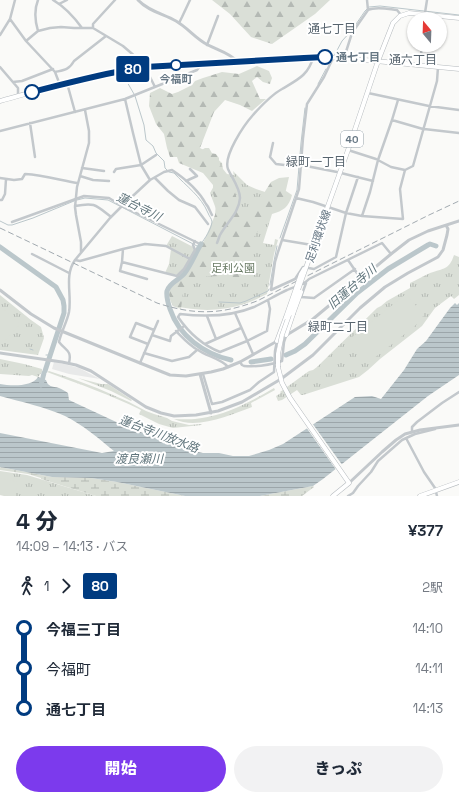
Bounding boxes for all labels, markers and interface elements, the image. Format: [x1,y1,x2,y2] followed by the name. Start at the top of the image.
[407,12,447,52] north arrow
[407,12,447,52] map controls
[308,21,356,37] district label: 通七丁目
[317,49,333,65] marker: 通七丁目
[336,50,380,64] place label: 通七丁目
[389,52,437,68] district label: 通六丁目
[115,56,151,82] line badge: 80
[170,59,182,71] marker: 今福町
[124,60,142,78] text: 80
[160,72,193,86] place label: 今福町
[24,84,40,100] unlabelled marker
[341,131,363,147] road number: 40
[286,154,346,170] district label: 緑町一丁目
[114,189,166,226] water label: 蓮台寺川
[302,208,334,264] street label: 足利環状線
[324,260,381,313] water label: 旧蓮台寺川
[211,261,255,275] park label: 足利公園
[308,319,368,335] district label: 緑町二丁目
[117,411,202,457] water label: 蓮台寺川放水路
[115,451,165,467] water label: 渡良瀬川
[16,507,58,535] text: 4 分
[408,521,443,540] text: ¥377
[16,538,128,555] text: 14:09 – 14:13 · バス
[16,575,38,597] icon: walk
[55,575,77,597] icon: forward
[91,577,109,595] text: 80
[44,578,49,595] text: 1
[422,579,443,596] text: 2駅
[46,620,121,639] text: 今福三丁目
[412,620,443,637] text: 14:10
[46,660,91,679] text: 今福町
[415,660,443,677] text: 14:11
[46,700,106,719] text: 通七丁目
[413,700,443,717] text: 14:13
[16,746,226,792] button: 開始
[234,746,443,792] button: きっぷ

